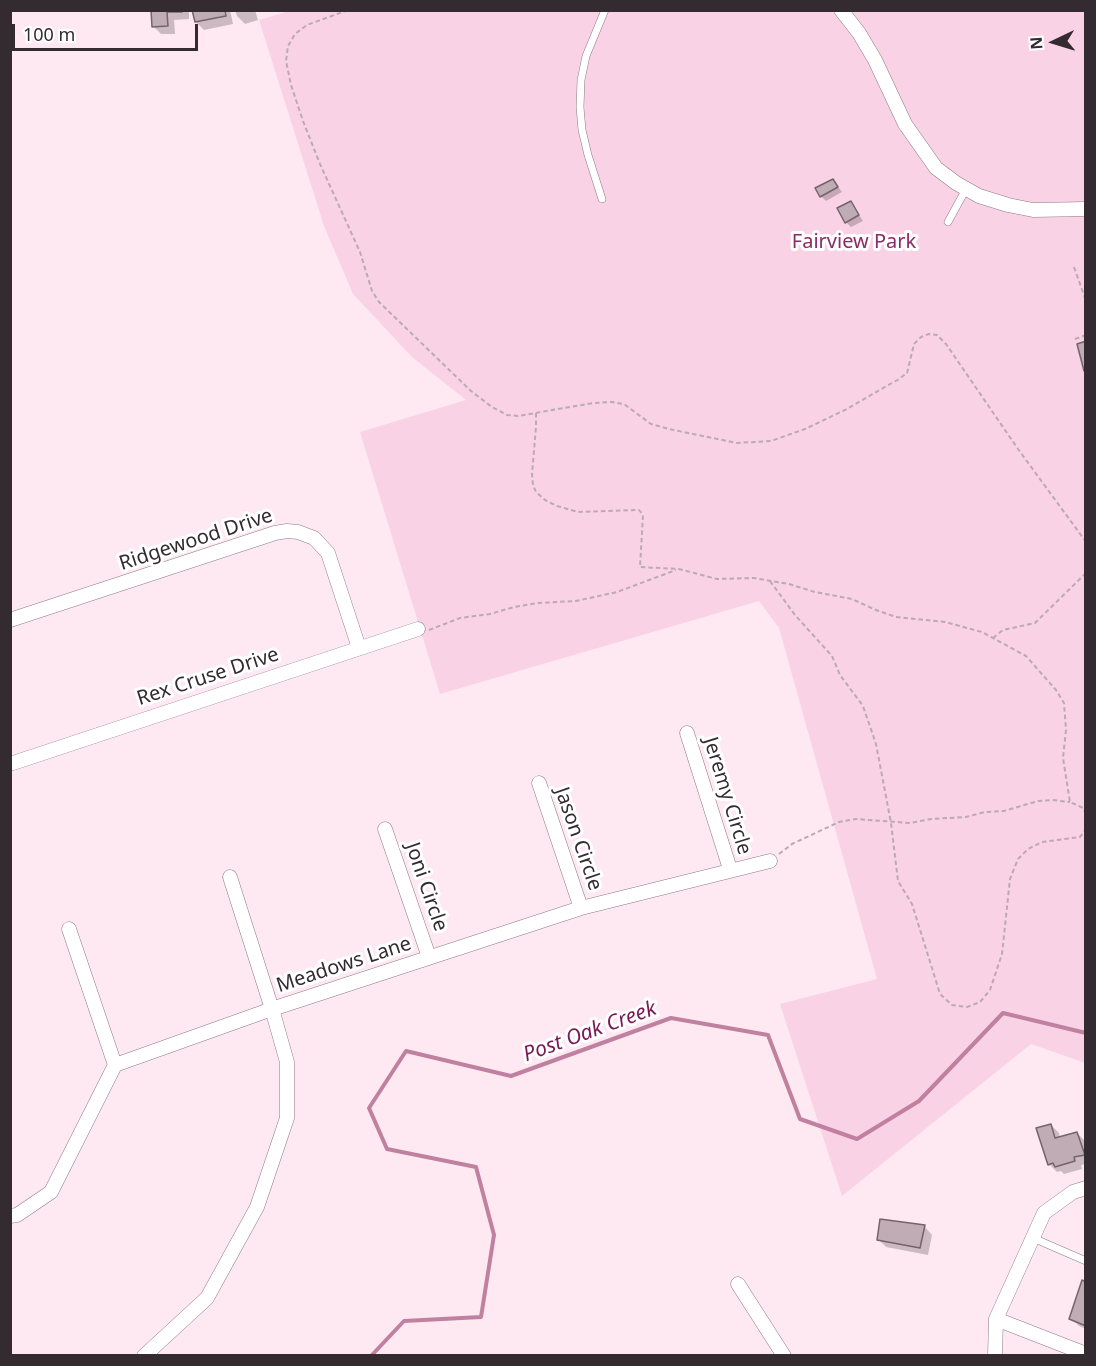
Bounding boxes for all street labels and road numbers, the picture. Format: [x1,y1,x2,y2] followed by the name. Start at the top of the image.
[116,504,276,576] street label: Ridgewood Drive
[134,643,282,711] street label: Rex Cruse Drive
[698,734,756,858] street label: Jeremy Circle
[549,784,607,894] street label: Jason Circle
[400,840,452,934] street label: Joni Circle
[273,932,415,998] street label: Meadows Lane

